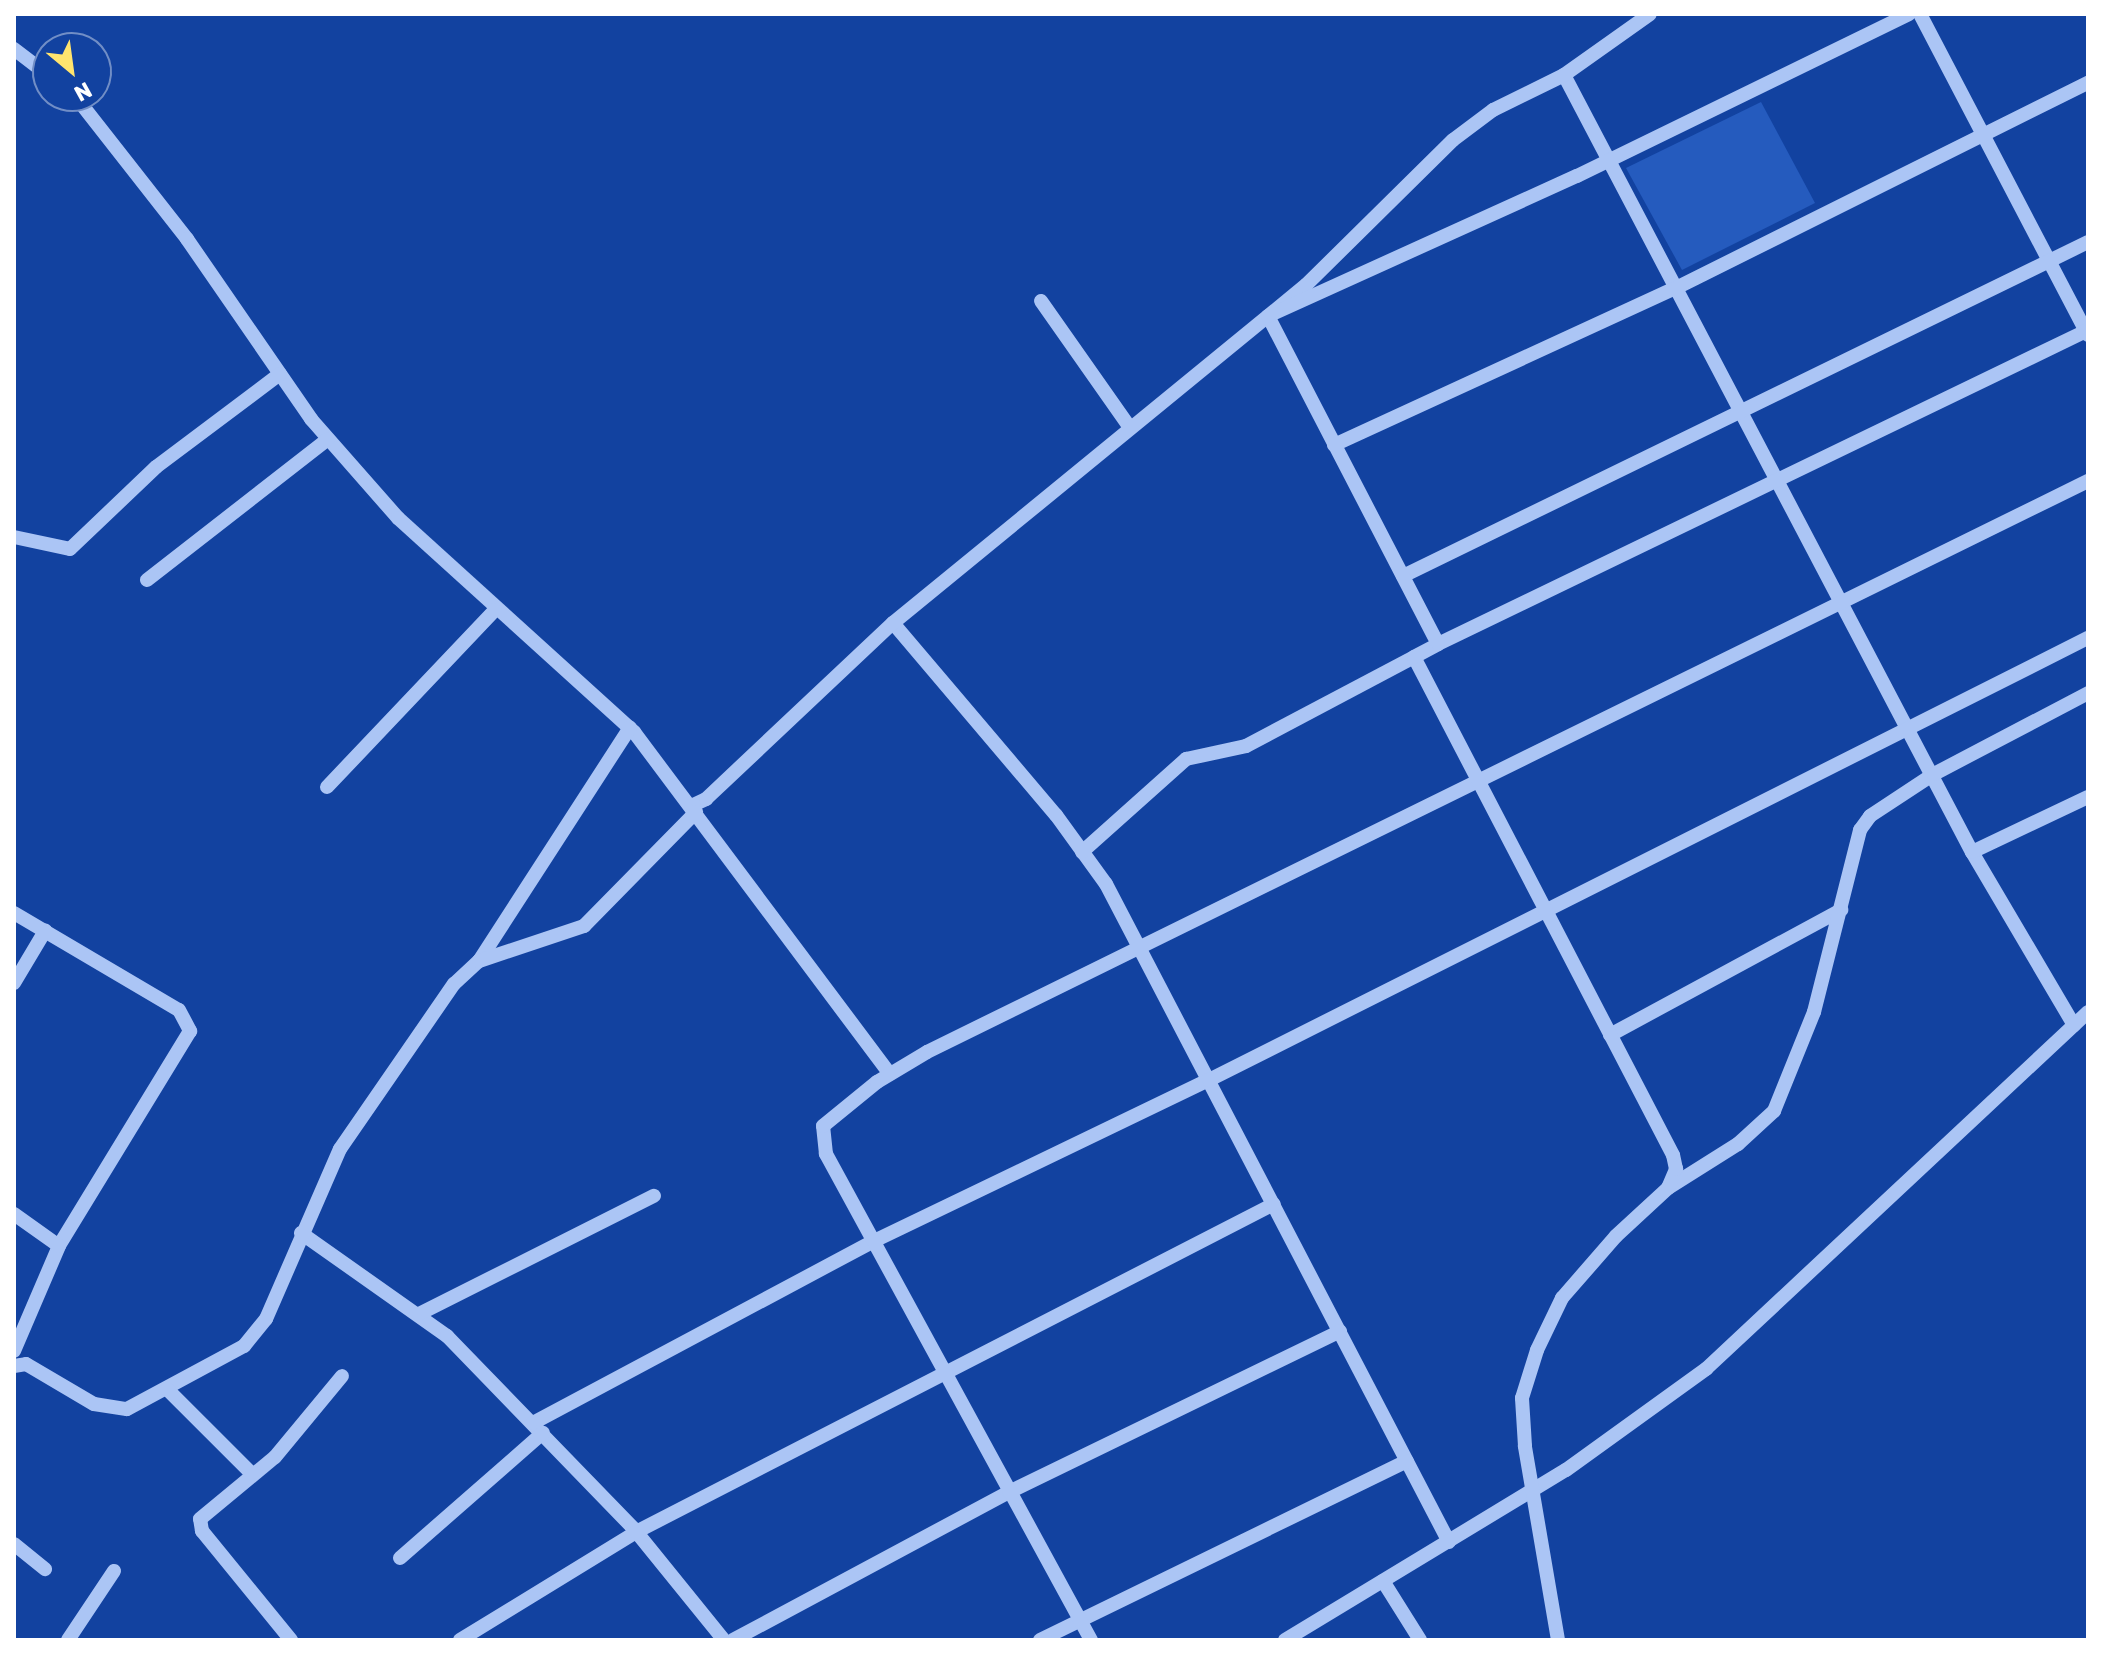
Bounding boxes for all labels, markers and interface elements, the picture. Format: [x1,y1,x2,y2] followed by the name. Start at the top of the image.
[32,32,112,112] north arrow
[69,76,96,107] text: N

